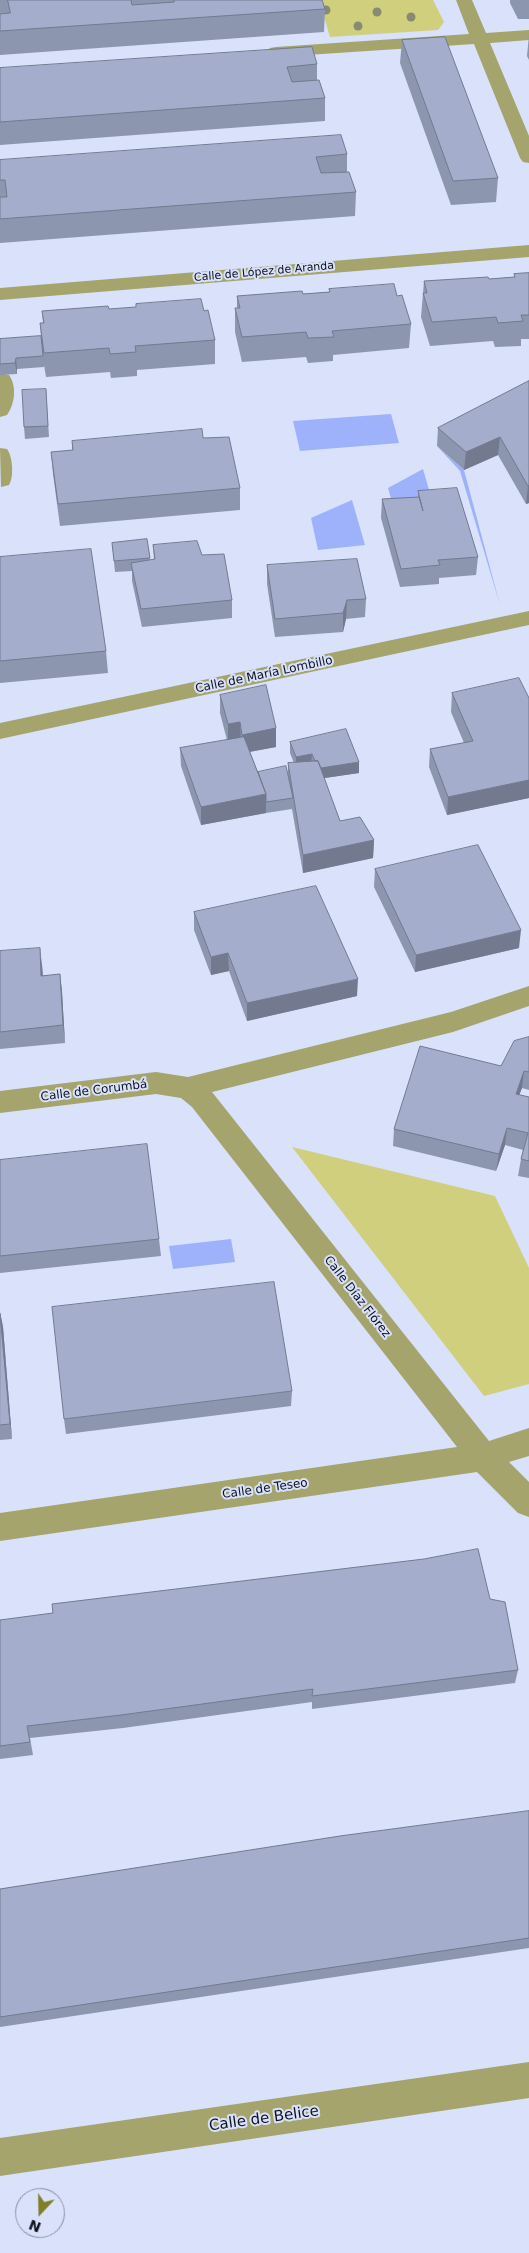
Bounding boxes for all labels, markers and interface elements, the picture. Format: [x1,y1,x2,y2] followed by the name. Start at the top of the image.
[193,259,335,285] street label: Calle de López de Aranda
[194,653,334,697] street label: Calle de María Lombillo
[40,1077,148,1105] street label: Calle de Corumbá
[321,1253,393,1341] street label: Calle Díaz Flórez
[221,1476,309,1502] street label: Calle de Teseo
[208,2102,320,2136] street label: Calle de Belice
[15,2188,65,2238] north arrow
[27,2217,43,2236] text: N

